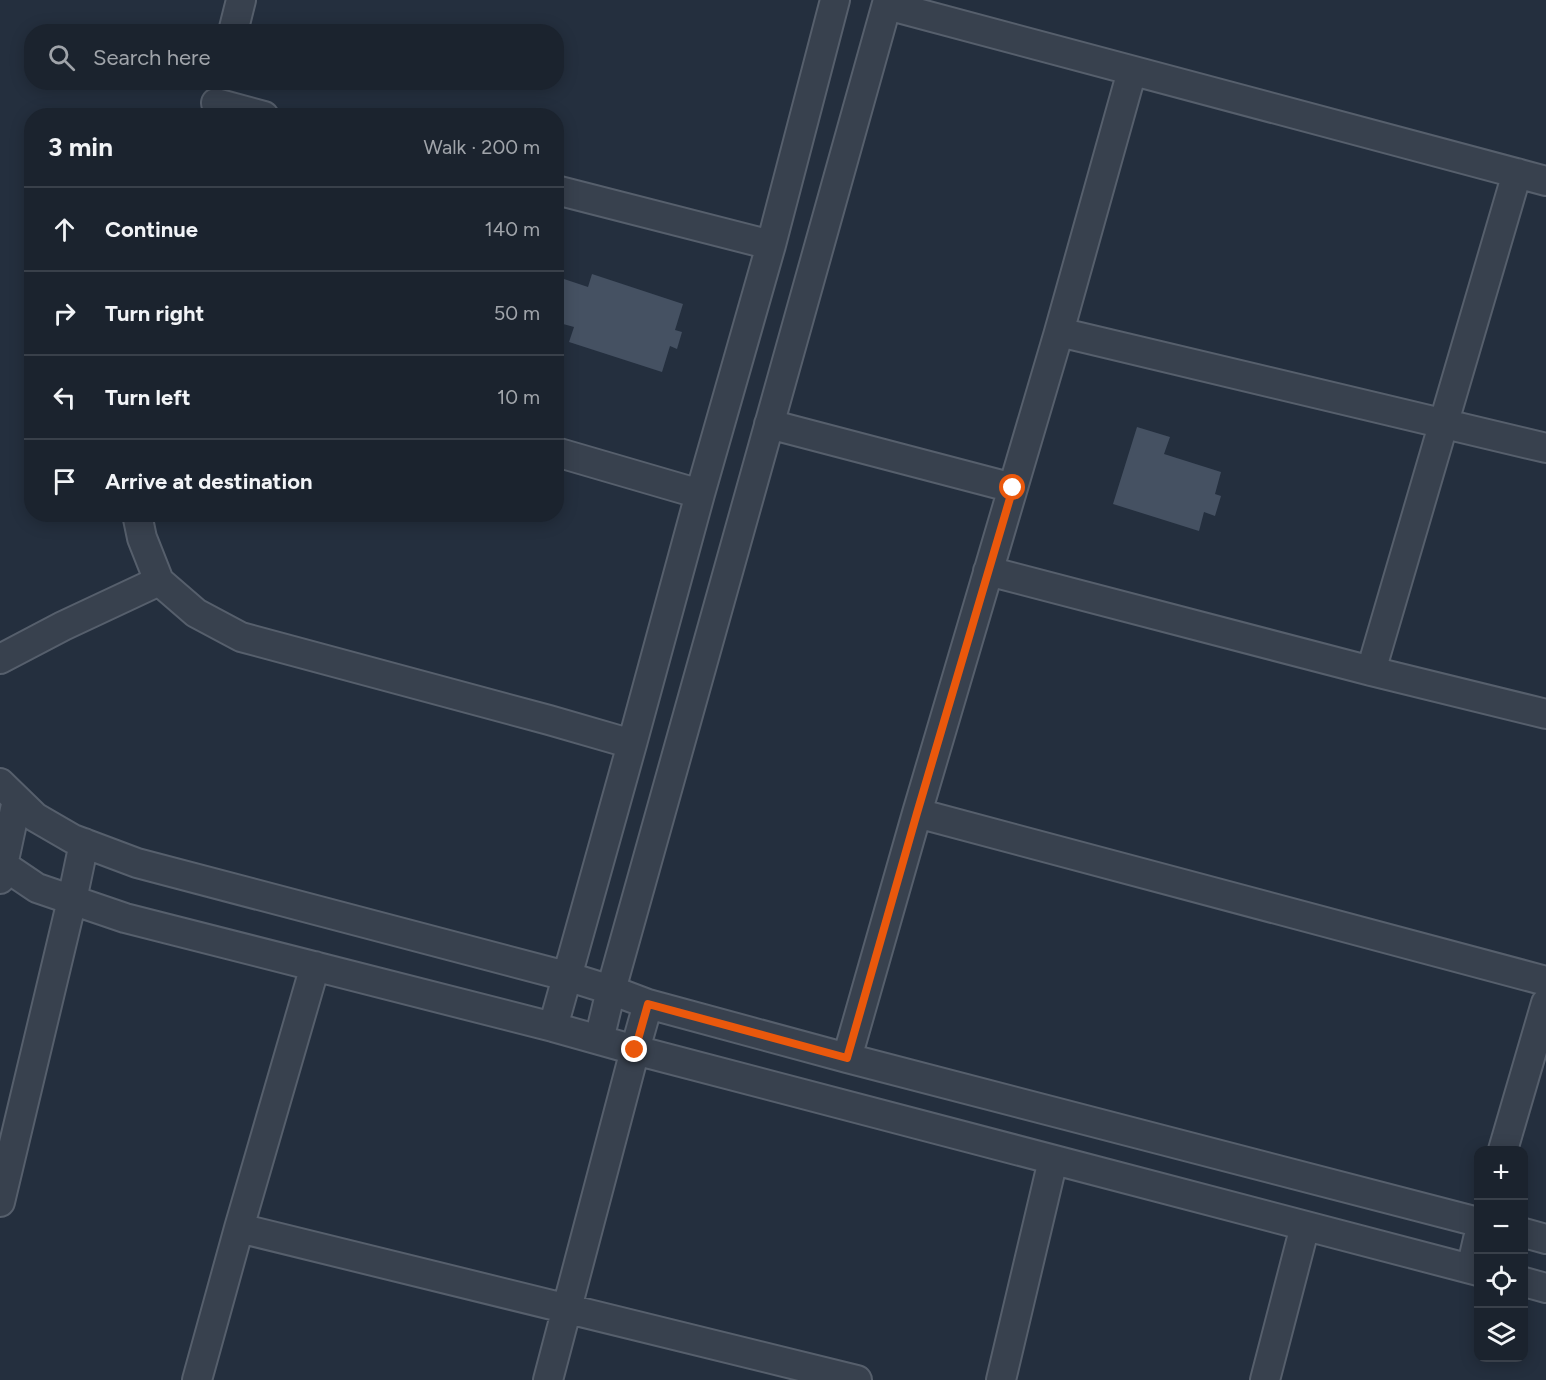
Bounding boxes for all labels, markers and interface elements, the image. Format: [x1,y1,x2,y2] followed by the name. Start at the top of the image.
[24,24,564,90] search box
[45,41,78,74] icon: search
[93,44,211,71] text: Search here
[48,131,113,163] text: 3 min
[424,135,540,159] text: Walk · 200 m
[48,213,81,246] icon: ahead
[105,216,198,243] text: Continue
[485,217,540,241] text: 140 m
[48,297,81,330] icon: right
[105,300,204,327] text: Turn right
[494,301,540,325] text: 50 m
[48,381,81,414] icon: left
[105,384,191,411] text: Turn left
[497,385,540,409] text: 10 m
[48,465,81,498] icon: arrive
[105,468,313,495] text: Arrive at destination
[999,474,1025,500] route start
[621,1036,647,1062] route end
[1474,1146,1528,1362] map controls
[1474,1146,1528,1200] button: +
[1474,1200,1528,1254] button: −
[1474,1254,1528,1308] button: locate
[1474,1308,1528,1362] button: layers

